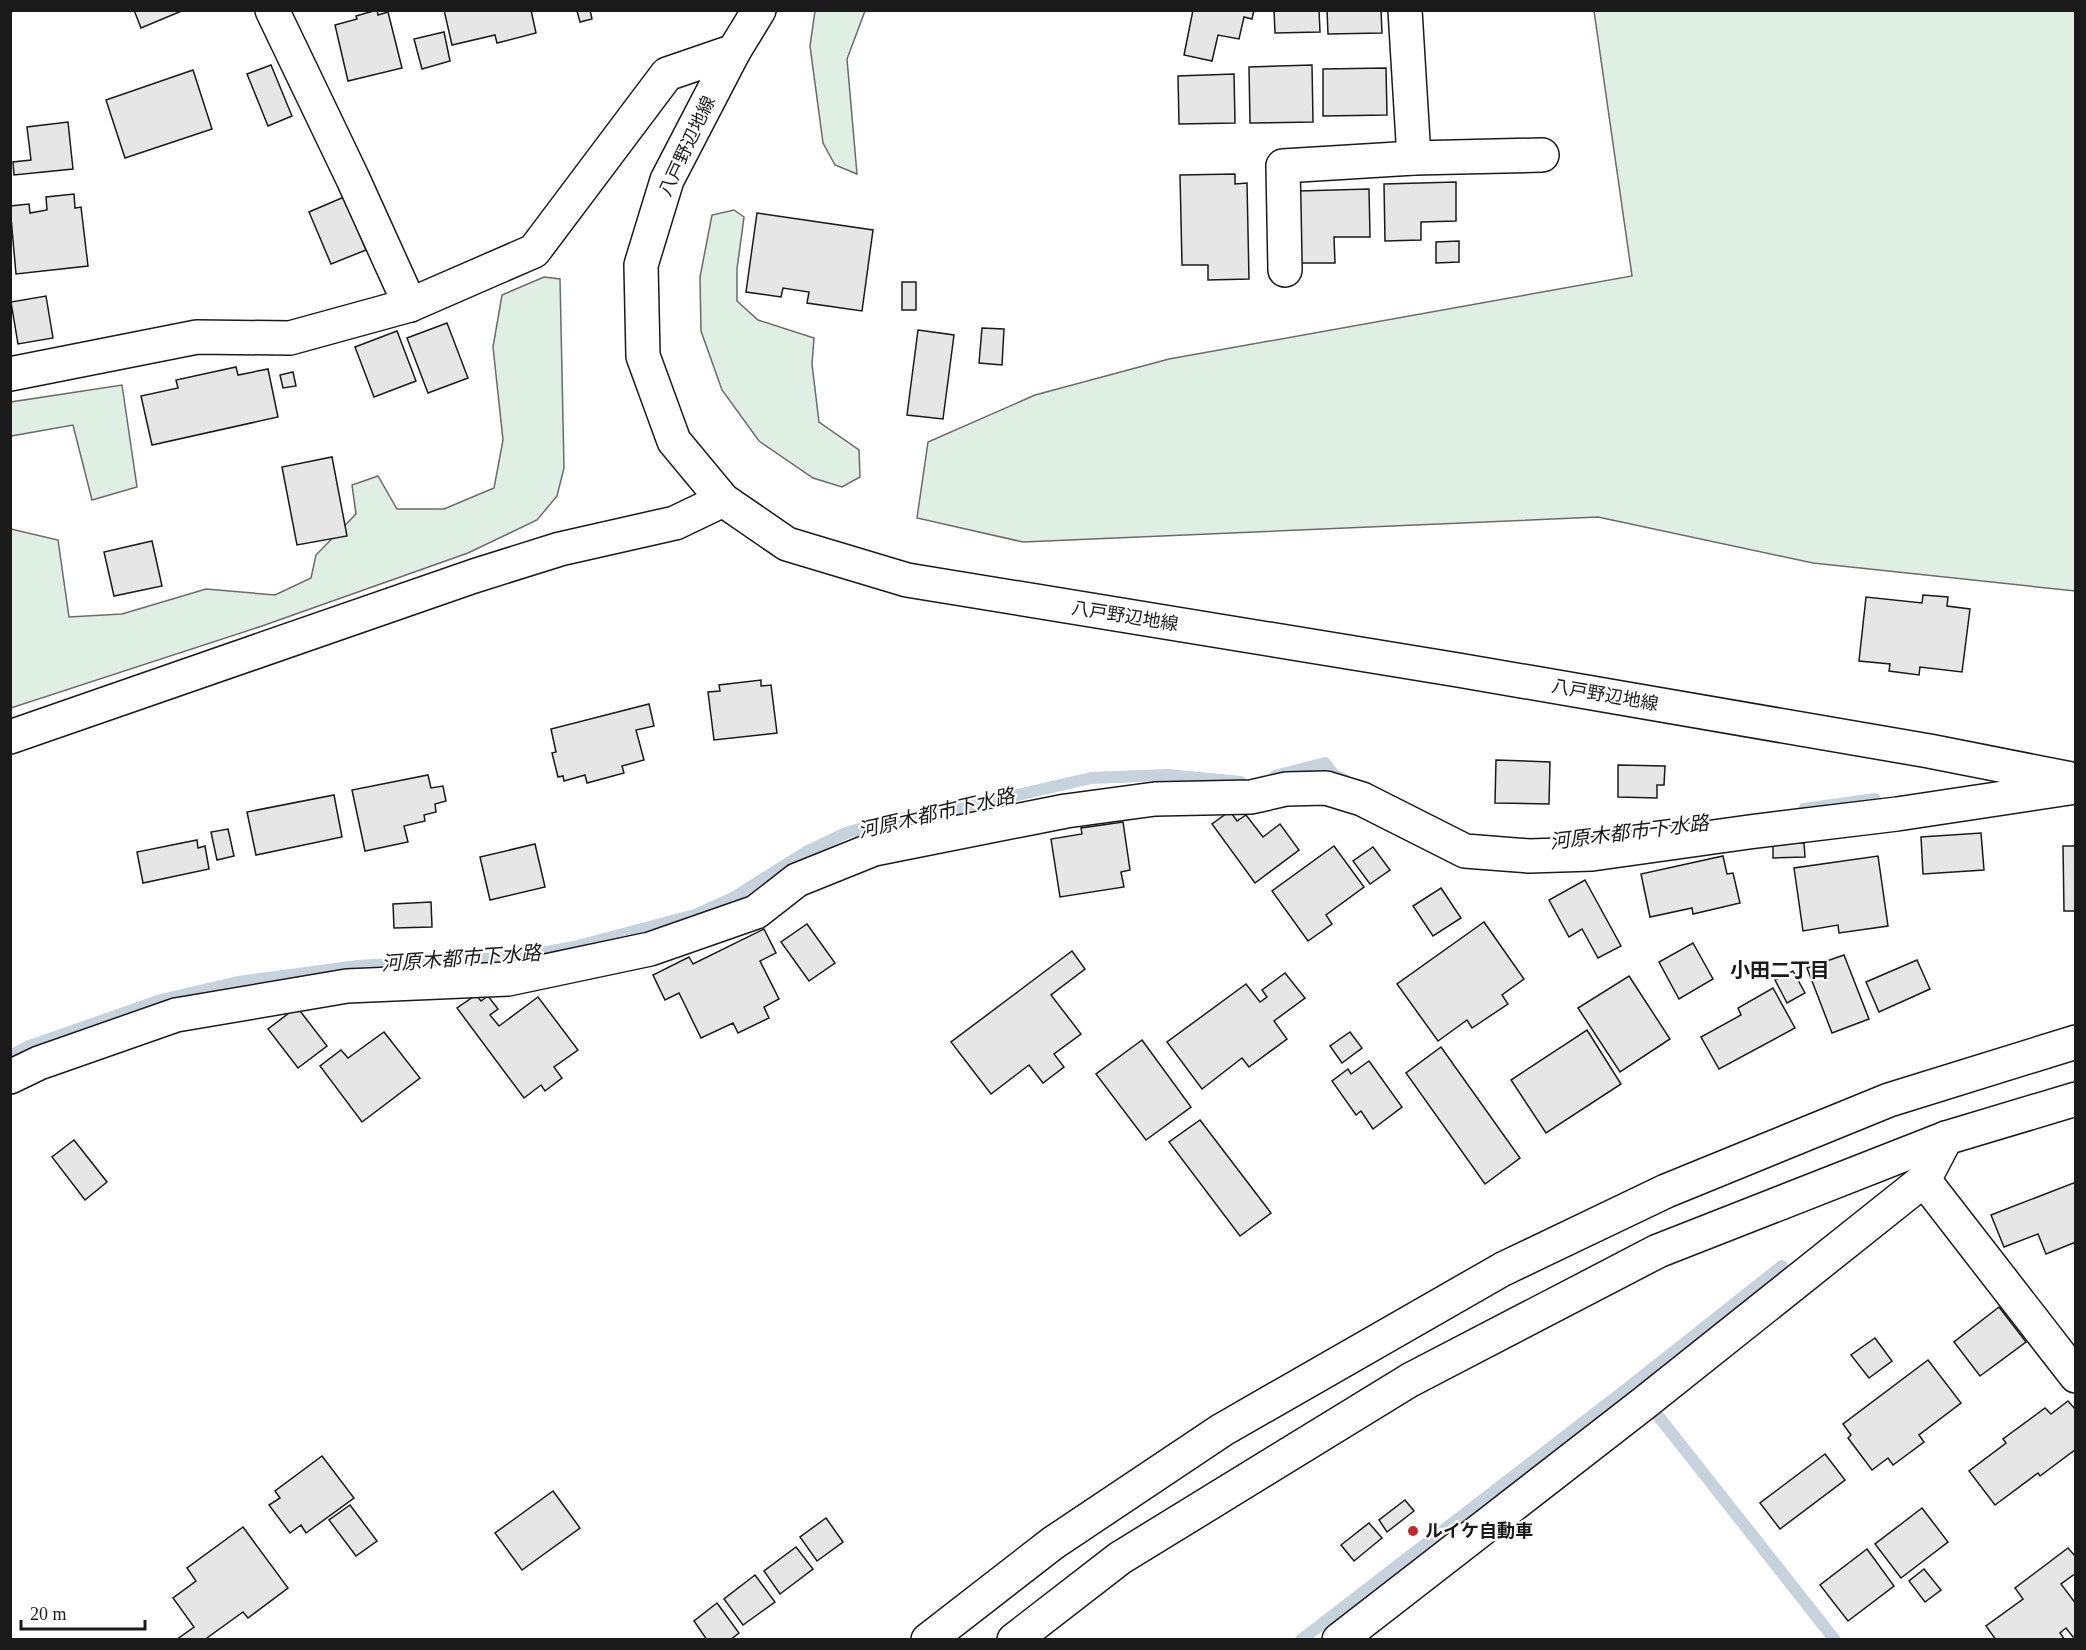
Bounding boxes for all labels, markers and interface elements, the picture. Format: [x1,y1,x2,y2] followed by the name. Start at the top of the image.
[655,93,719,199] street label: 八戸野辺地線
[1070,598,1180,634] street label: 八戸野辺地線
[1550,676,1660,714] street label: 八戸野辺地線
[856,784,1018,842] water label: 河原木都市下水路
[1548,811,1712,853] water label: 河原木都市下水路
[380,941,544,975] water label: 河原木都市下水路
[1730,959,1830,981] district label: 小田二丁目
[1425,1521,1533,1541] place label: ルイケ自動車
[1406,1524,1420,1538] marker: ルイケ自動車
[21,1593,146,1631] scale bar
[30,1604,67,1624] text: 20 m

